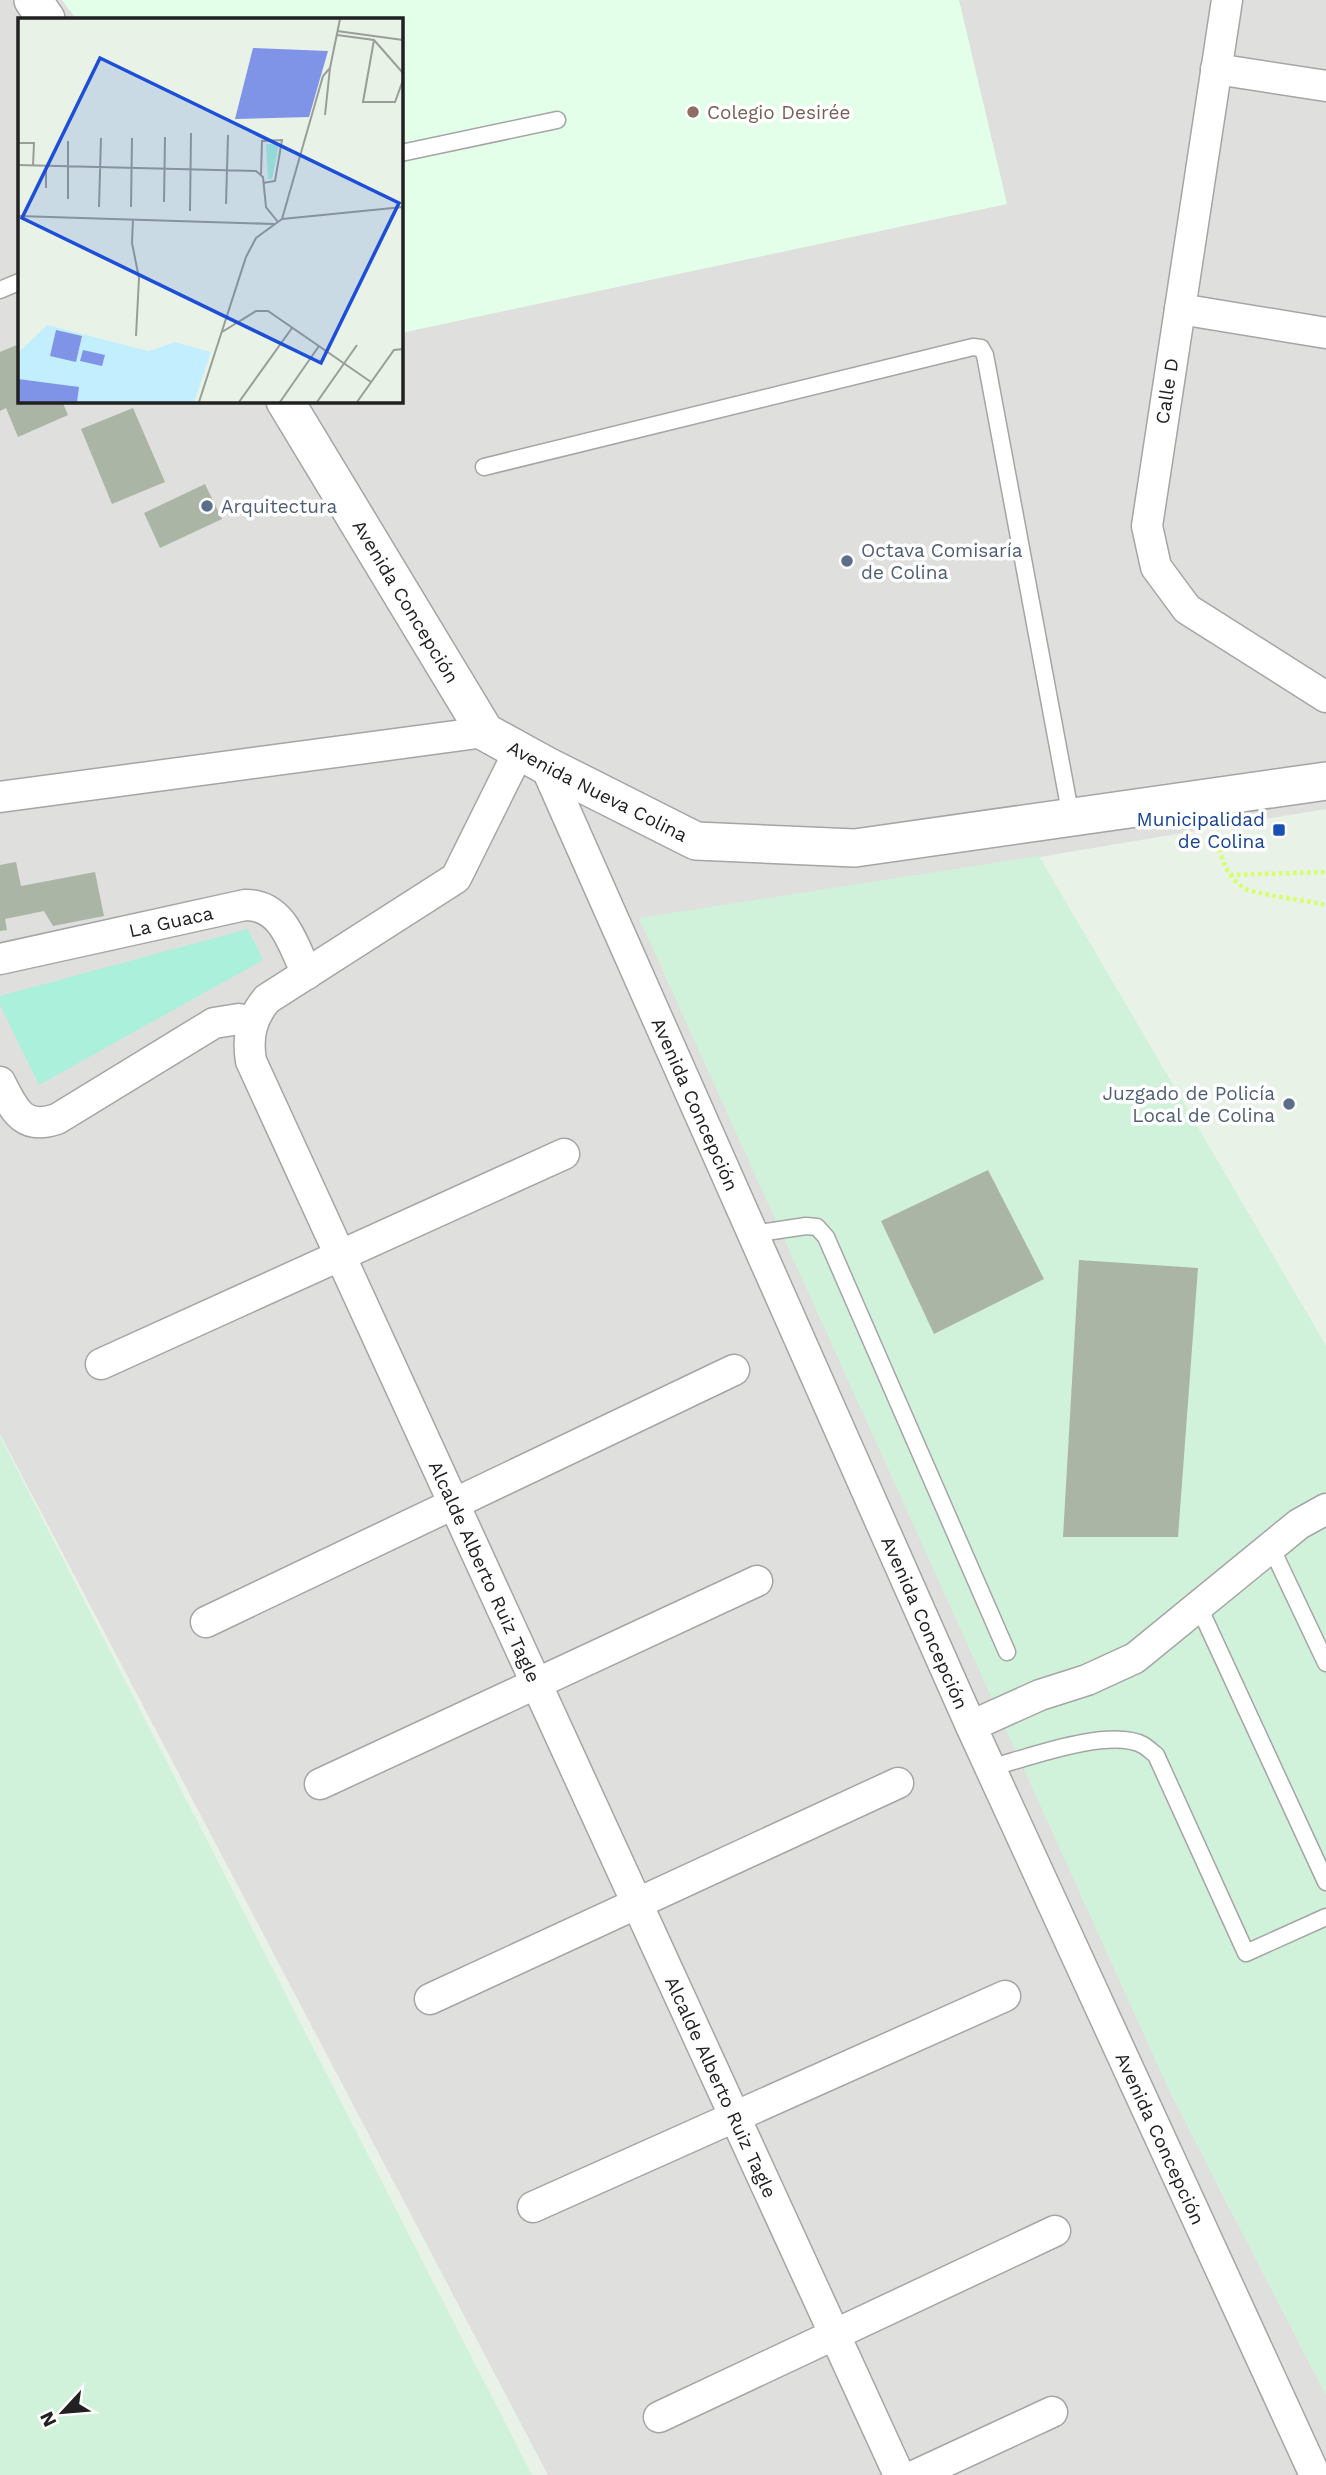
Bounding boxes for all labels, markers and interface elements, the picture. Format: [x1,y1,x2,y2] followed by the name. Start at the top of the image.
[18,18,402,402] inset map
[707,101,850,124] place label: Colegio Desirée
[685,104,701,120] marker: Colegio Desirée
[1150,356,1184,426] street label: Calle D
[221,495,337,518] place label: Arquitectura
[199,498,215,514] marker: Arquitectura
[348,515,464,687] street label: Avenida Concepción
[861,539,1023,584] place label: Octava Comisaría de Colina
[839,553,855,569] marker: Octava Comisaría de Colina
[504,735,692,847] street label: Avenida Nueva Colina
[1137,808,1265,853] place label: Municipalidad de Colina
[1271,822,1287,838] marker: Municipalidad de Colina
[126,901,216,942] street label: La Guaca
[647,1014,744,1194] street label: Avenida Concepción
[1102,1082,1275,1127] place label: Juzgado de Policía Local de Colina
[1281,1096,1297,1112] marker: Juzgado de Policía Local de Colina
[424,1457,546,1686] street label: Alcalde Alberto Ruiz Tagle
[877,1532,974,1713] street label: Avenida Concepción
[660,1972,782,2201] street label: Alcalde Alberto Ruiz Tagle
[1111,2049,1210,2228] street label: Avenida Concepción
[28,2377,98,2447] north arrow
[35,2408,62,2431] text: N

